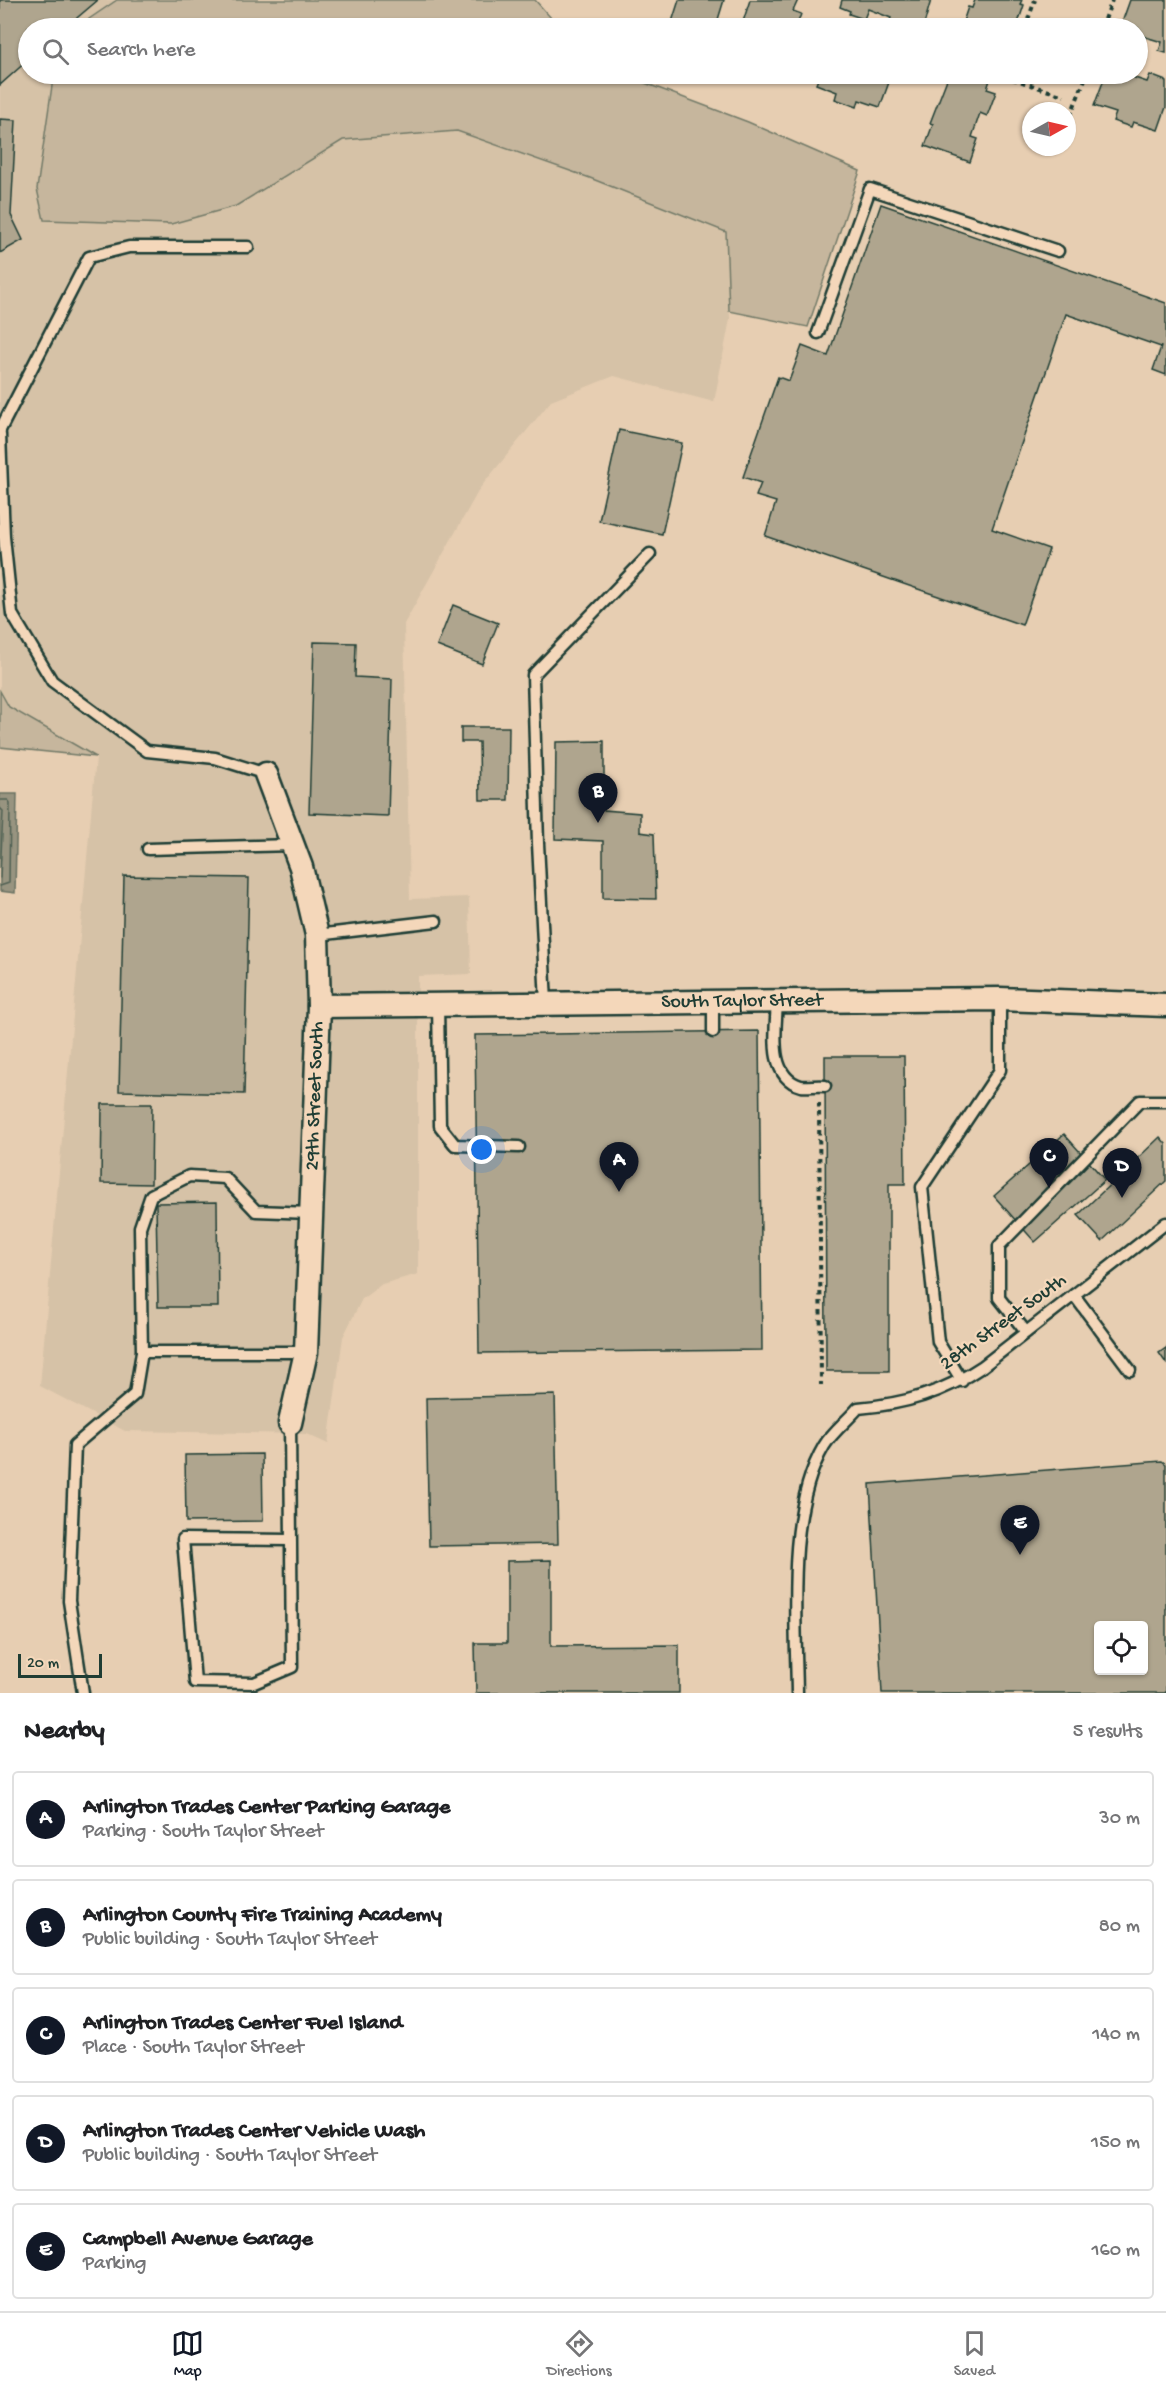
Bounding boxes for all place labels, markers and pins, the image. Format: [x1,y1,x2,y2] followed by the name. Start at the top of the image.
[578,774,618,823] pin: B
[1030,1138,1068,1188] pin: C
[600,1142,638,1192] pin: A
[1102,1148,1142,1198] pin: D
[1000,1506,1040,1555] pin: E

